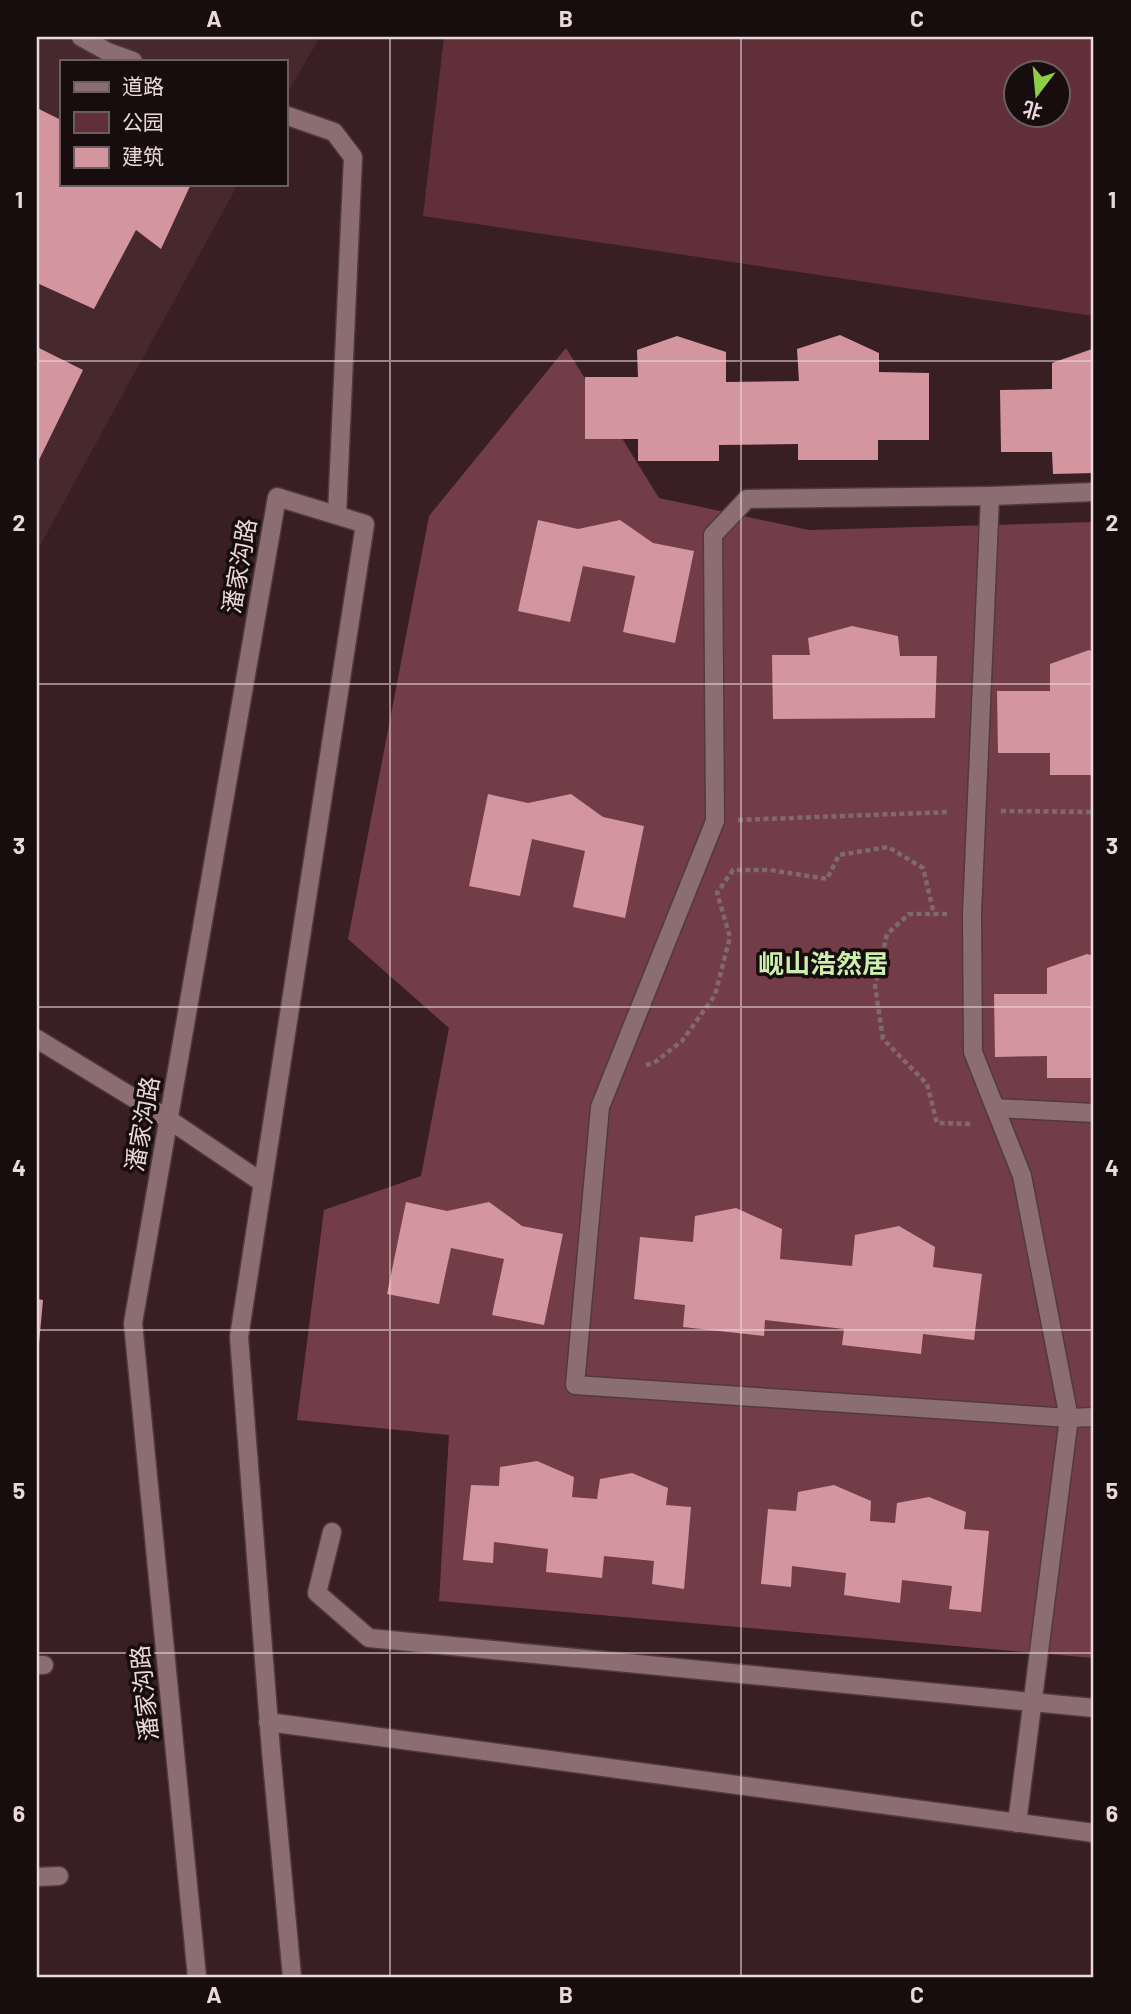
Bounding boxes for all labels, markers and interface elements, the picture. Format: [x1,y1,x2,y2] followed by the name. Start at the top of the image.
[206,4,222,32] text: A
[559,4,573,32] text: B
[910,4,924,32] text: C
[60,60,287,186] legend
[1002,60,1072,130] north arrow
[122,73,164,98] text: 道路
[1020,97,1044,124] text: 北
[122,109,164,134] text: 公园
[122,143,164,168] text: 建筑
[15,185,23,213] text: 1
[1108,185,1116,213] text: 1
[13,508,25,536] text: 2
[1106,508,1118,536] text: 2
[216,516,261,616] street label: 潘家沟路
[13,831,25,859] text: 3
[1106,831,1118,859] text: 3
[758,947,888,978] district label: 岘山浩然居
[119,1074,164,1174] street label: 潘家沟路
[12,1153,26,1181] text: 4
[1105,1153,1119,1181] text: 4
[13,1476,25,1504] text: 5
[1106,1476,1118,1504] text: 5
[124,1644,163,1742] street label: 潘家沟路
[13,1799,25,1827] text: 6
[1106,1799,1118,1827] text: 6
[206,1980,222,2008] text: A
[559,1980,573,2008] text: B
[910,1980,924,2008] text: C

